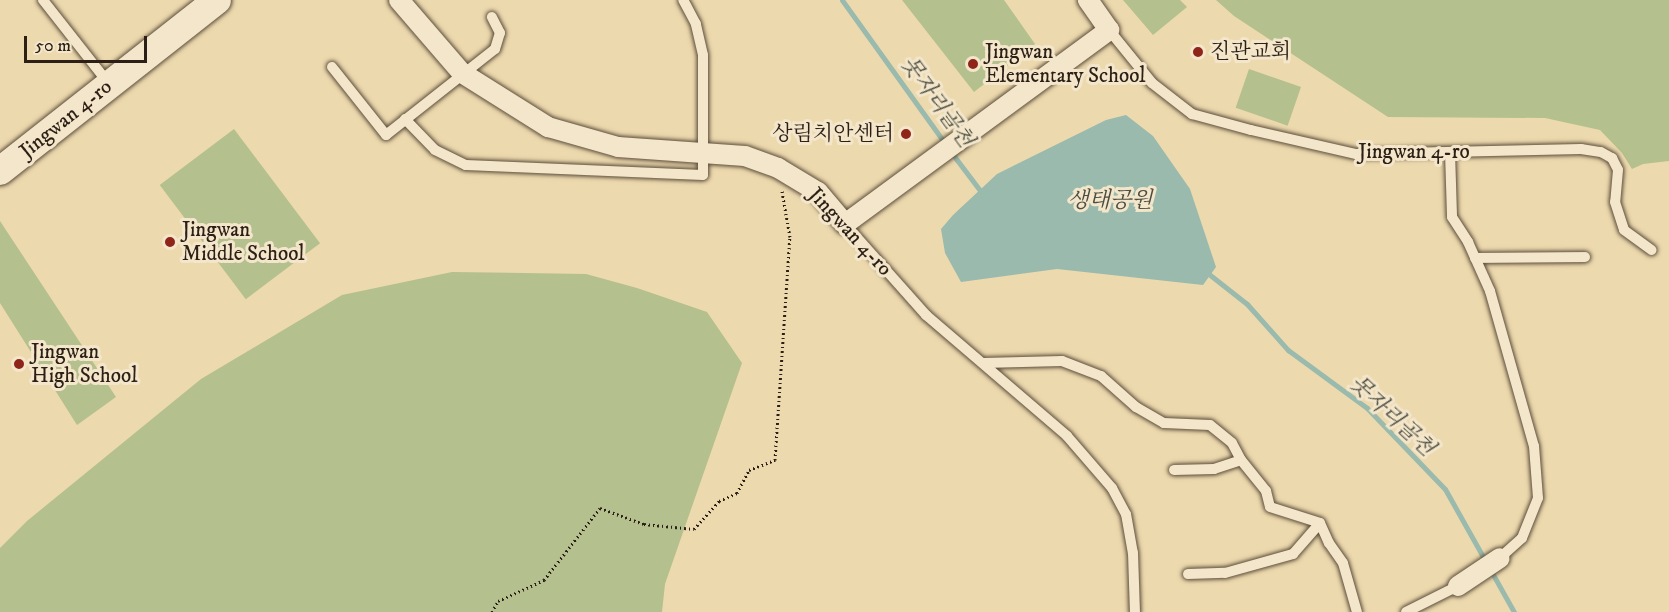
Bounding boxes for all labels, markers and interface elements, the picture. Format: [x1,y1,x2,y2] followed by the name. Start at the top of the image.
[27,24,150,62] scale bar
[35,35,71,57] text: 50 m
[985,39,1146,89] place label: Jingwan Elementary School
[1210,39,1291,65] place label: 진관교회
[1191,45,1205,59] marker: 진관교회
[895,51,979,153] water label: 못자리골천
[966,57,980,71] marker: Jingwan Elementary School
[15,74,117,164] street label: Jingwan 4-ro
[772,121,894,147] place label: 상림치안센터
[899,127,913,141] marker: 상림치안센터
[1358,139,1470,165] street label: Jingwan 4-ro
[803,183,897,281] street label: Jingwan 4-ro
[1067,188,1153,214] water label: 생태공원
[182,217,305,267] place label: Jingwan Middle School
[163,235,177,249] marker: Jingwan Middle School
[31,339,137,389] place label: Jingwan High School
[12,357,26,371] marker: Jingwan High School
[1344,370,1440,462] water label: 못자리골천

